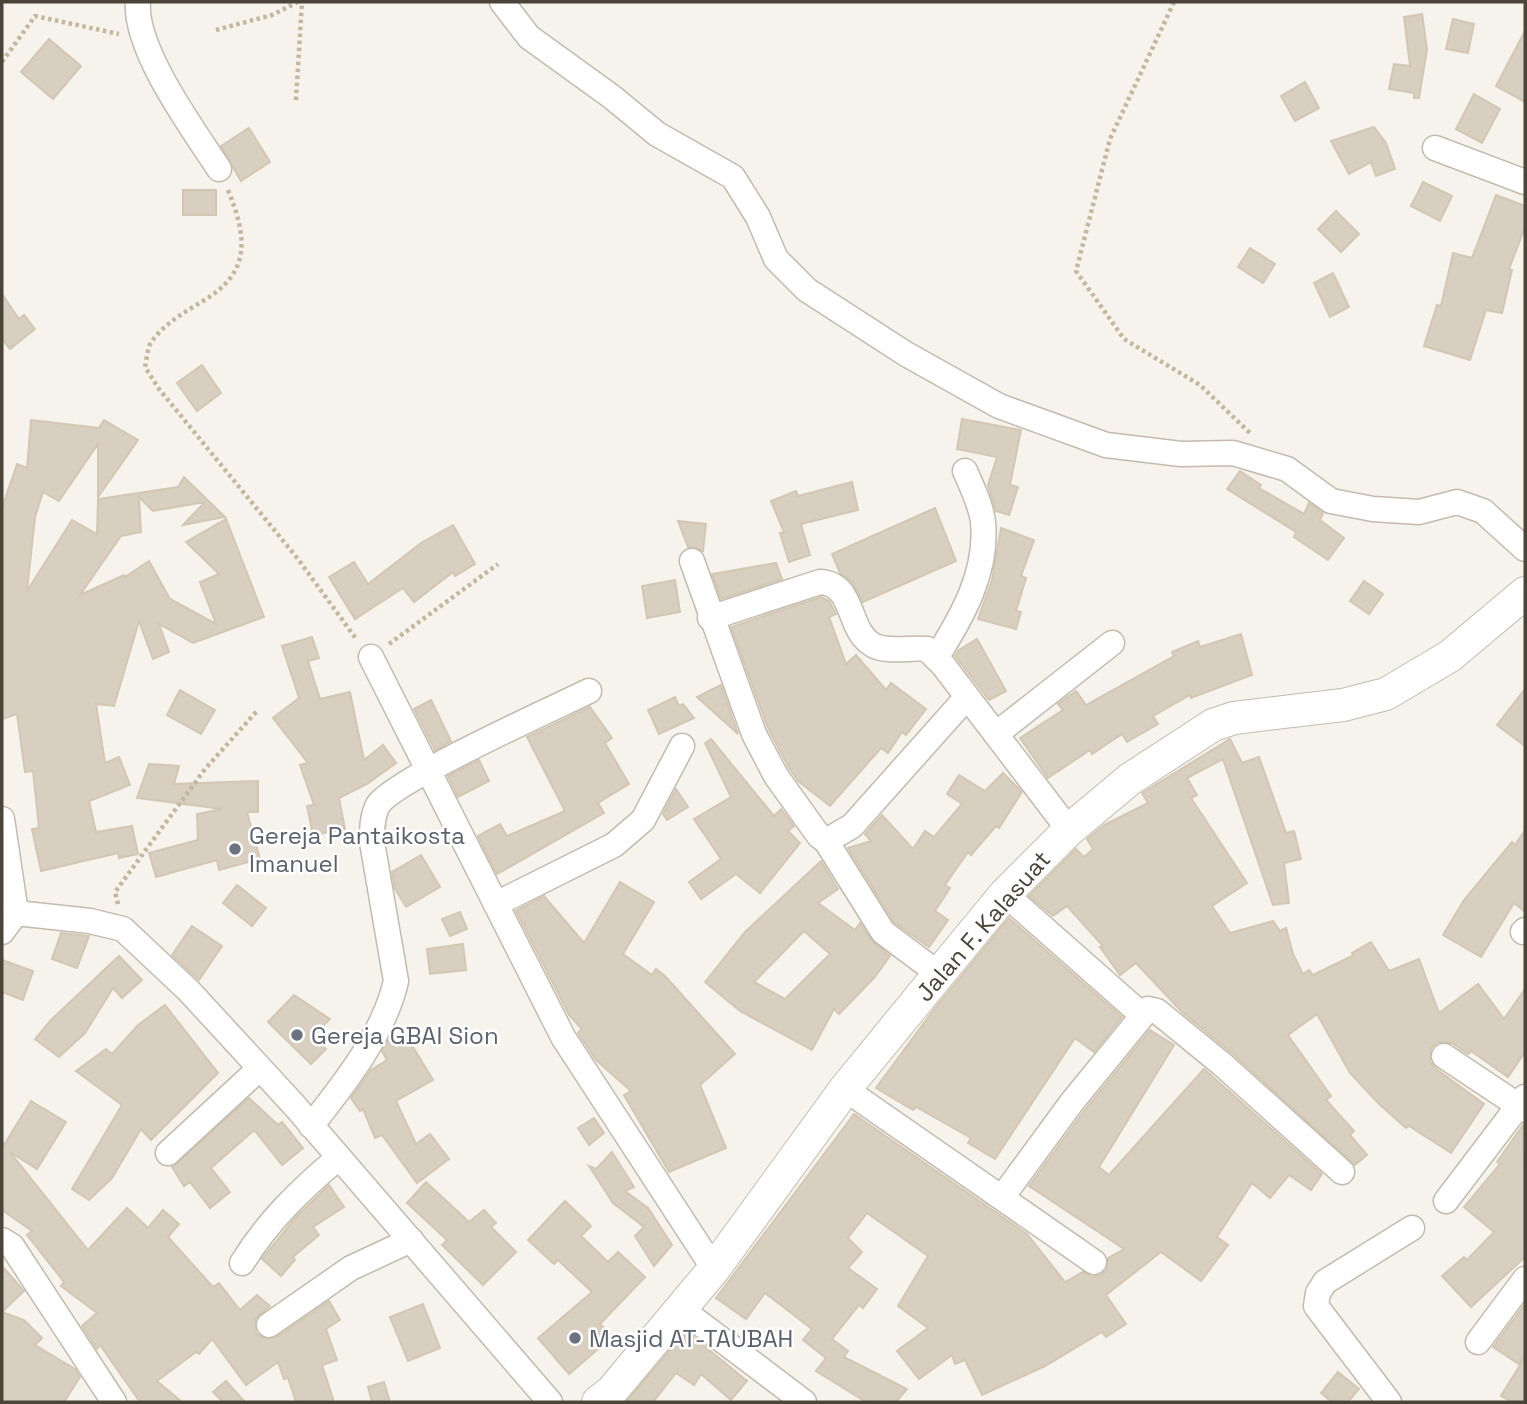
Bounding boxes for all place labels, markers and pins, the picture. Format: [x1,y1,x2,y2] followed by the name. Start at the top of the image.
[249,820,465,879] place label: Gereja Pantaikosta Imanuel
[227,841,243,857] marker: Gereja Pantaikosta Imanuel
[311,1020,499,1051] place label: Gereja GBAI Sion
[289,1027,305,1043] marker: Gereja GBAI Sion
[589,1323,793,1354] place label: Masjid AT-TAUBAH
[567,1330,583,1346] marker: Masjid AT-TAUBAH

